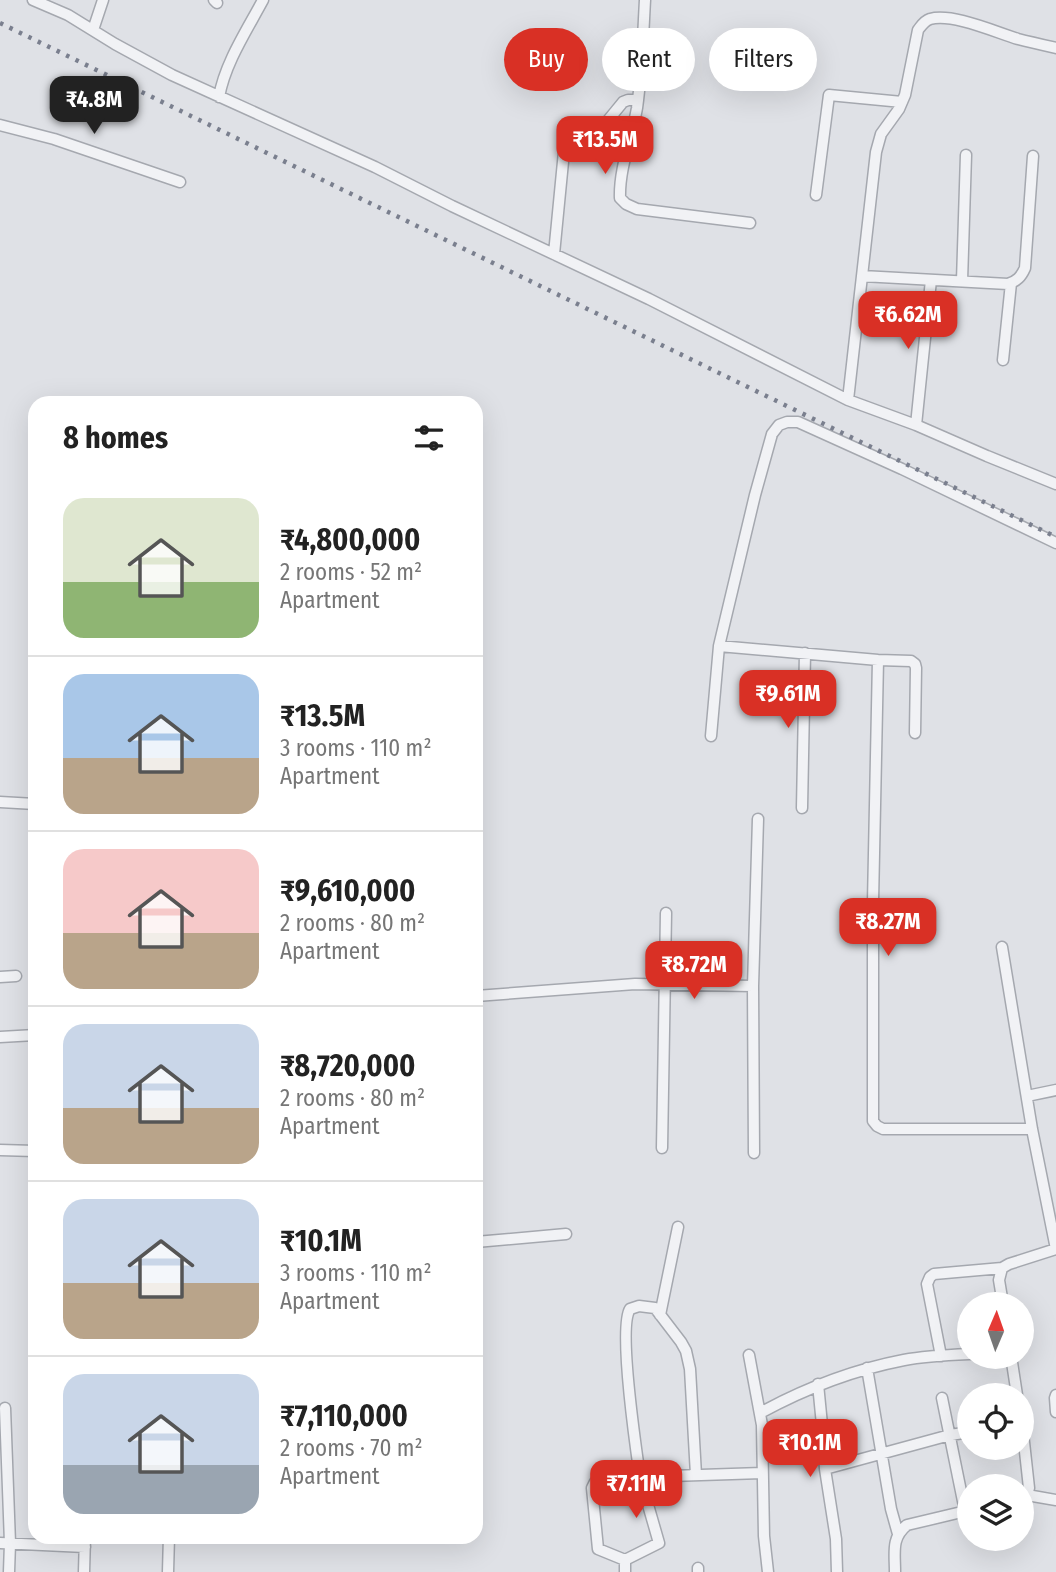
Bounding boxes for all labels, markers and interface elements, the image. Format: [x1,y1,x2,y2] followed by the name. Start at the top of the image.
[504,28,588,91] chip: Buy
[602,28,695,91] chip: Rent
[709,28,817,91] chip: Filters
[45,76,143,136] pin: ₹4.8M
[66,85,122,113] text: ₹4.8M
[548,116,662,176] pin: ₹13.5M
[572,125,638,153] text: ₹13.5M
[851,292,965,351] pin: ₹6.62M
[874,300,942,328] text: ₹6.62M
[410,419,448,457] icon: filters
[63,420,168,456] text: 8 homes
[280,522,420,558] text: ₹4,800,000
[119,526,203,610] icon: home
[280,558,422,586] text: 2 rooms · 52 m²
[280,586,380,614] text: Apartment
[731,670,845,730] pin: ₹9.61M
[755,679,821,707] text: ₹9.61M
[280,698,365,734] text: ₹13.5M
[119,702,203,786] icon: home
[280,734,431,762] text: 3 rooms · 110 m²
[280,762,380,790] text: Apartment
[280,873,415,909] text: ₹9,610,000
[119,877,203,961] icon: home
[831,898,945,958] pin: ₹8.27M
[855,907,921,935] text: ₹8.27M
[280,909,425,937] text: 2 rooms · 80 m²
[280,937,380,965] text: Apartment
[637,942,751,1001] pin: ₹8.72M
[661,950,727,978] text: ₹8.72M
[280,1048,415,1084] text: ₹8,720,000
[119,1052,203,1136] icon: home
[280,1084,425,1112] text: 2 rooms · 80 m²
[280,1112,380,1140] text: Apartment
[280,1223,362,1259] text: ₹10.1M
[119,1227,203,1311] icon: home
[280,1259,431,1287] text: 3 rooms · 110 m²
[280,1287,380,1315] text: Apartment
[957,1292,1034,1368] north arrow
[957,1292,1034,1551] map controls
[957,1383,1034,1460] button: locate
[280,1398,408,1434] text: ₹7,110,000
[119,1402,203,1486] icon: home
[753,1420,867,1479] pin: ₹10.1M
[779,1428,841,1456] text: ₹10.1M
[280,1434,423,1462] text: 2 rooms · 70 m²
[579,1460,693,1520] pin: ₹7.11M
[280,1462,380,1490] text: Apartment
[606,1469,666,1497] text: ₹7.11M
[957,1474,1034,1551] button: layers

